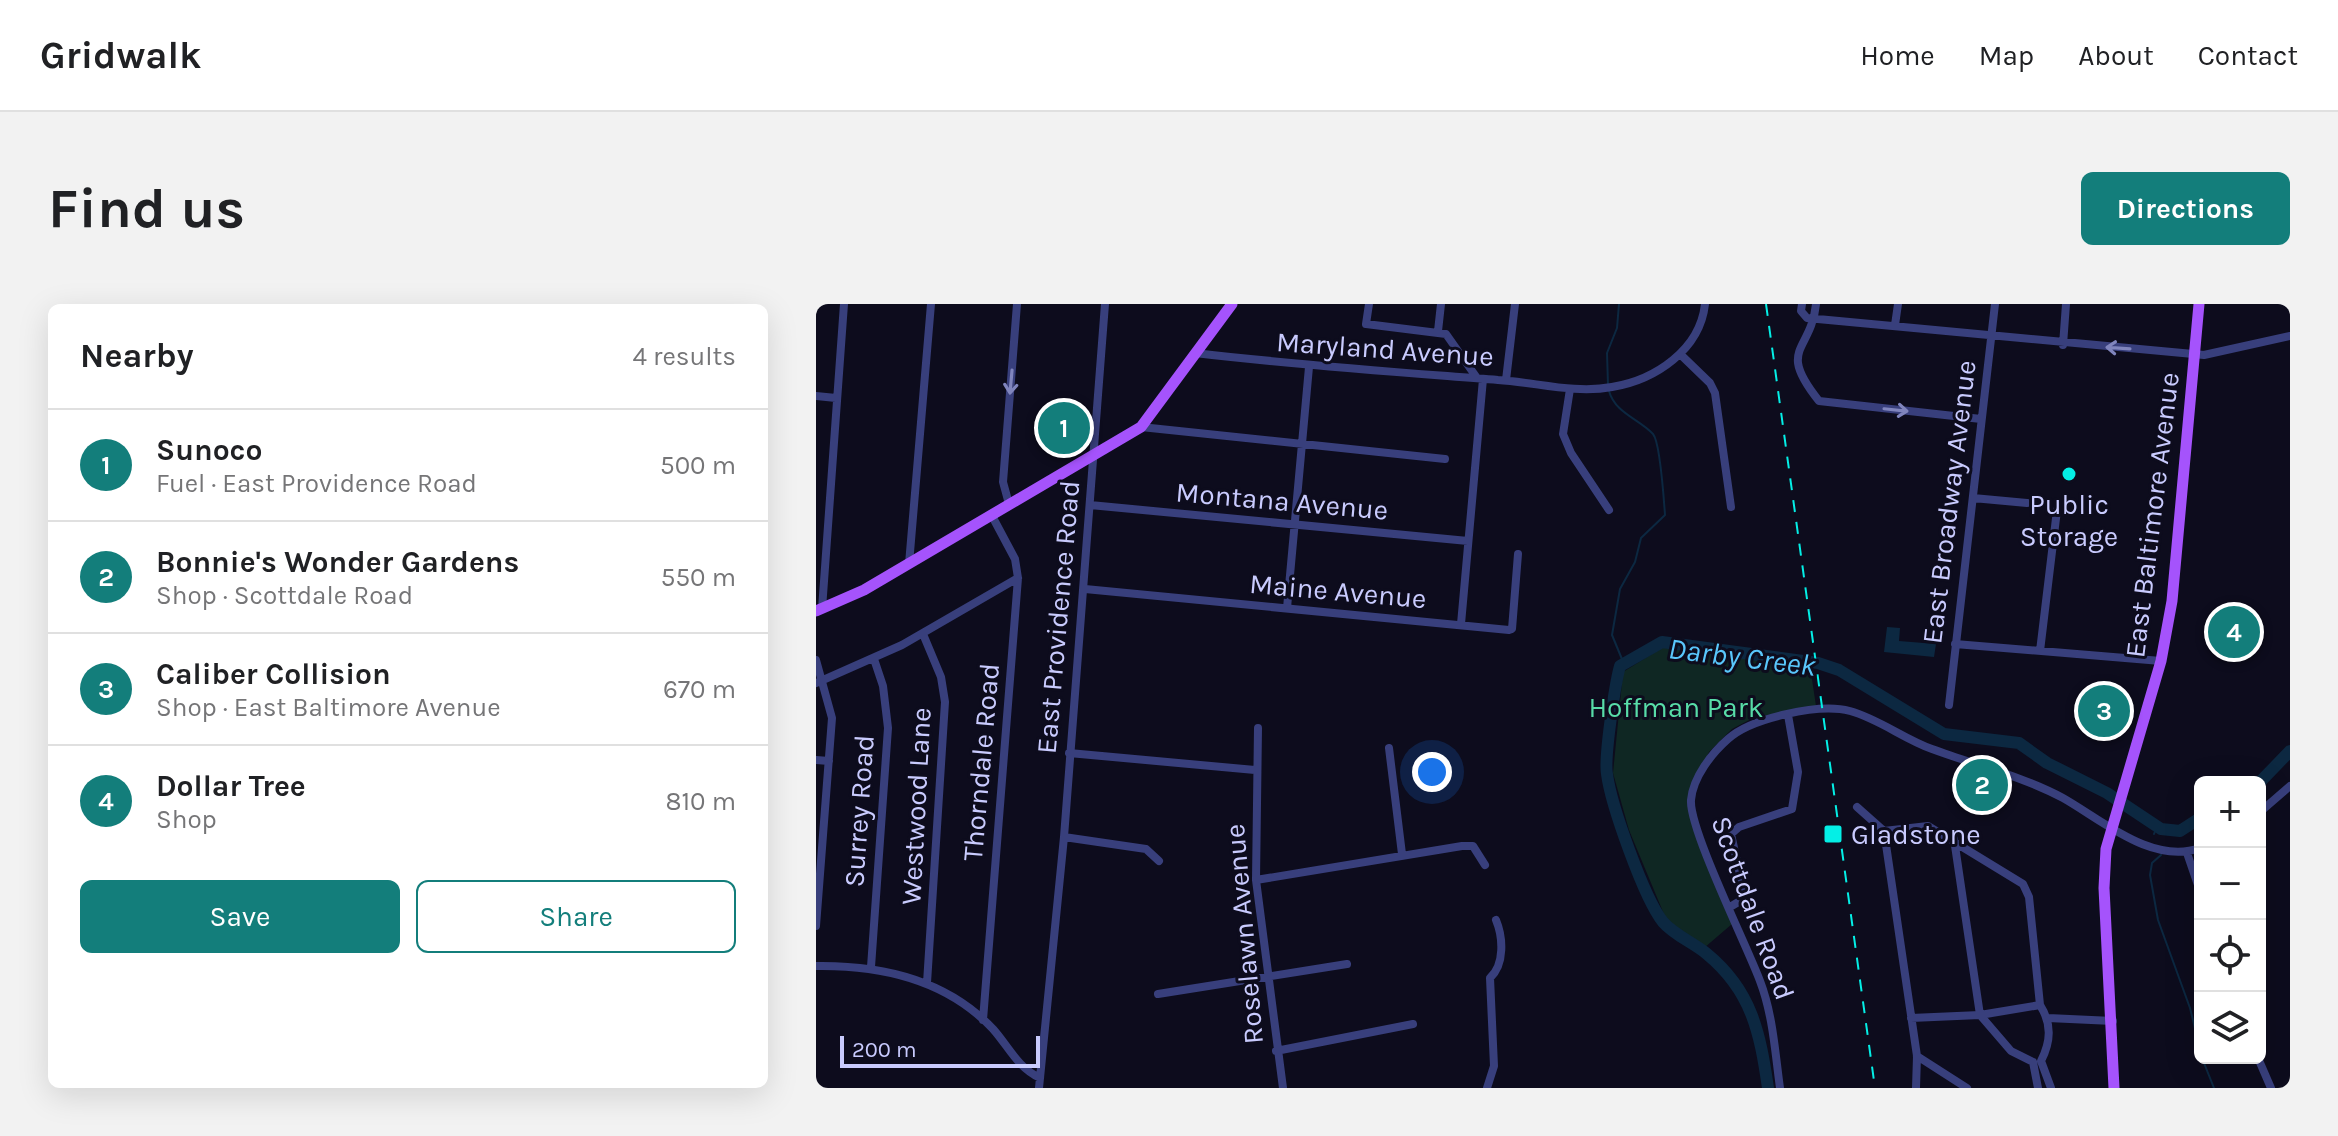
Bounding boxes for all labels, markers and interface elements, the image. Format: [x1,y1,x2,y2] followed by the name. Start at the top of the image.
[40,33,202,78] text: Gridwalk
[1860,39,1935,72] text: Home
[1979,39,2034,72] text: Map
[2078,39,2154,72] text: About
[2198,39,2298,72] text: Contact
[2081,172,2290,245] button: Directions
[48,176,245,241] text: Find us
[1275,325,1495,373] street label: Maryland Avenue
[80,336,194,376] text: Nearby
[2105,340,2132,355] one-way arrow
[632,341,736,372] text: 4 results
[1915,358,1983,646] street label: East Broadway Avenue
[1003,368,1018,395] one-way arrow
[2118,370,2186,660] street label: East Baltimore Avenue
[1038,398,1090,458] pin: 1
[1882,402,1909,417] one-way arrow
[156,432,262,468] text: Sunoco
[101,450,111,481] text: 1
[660,450,736,481] text: 500 m
[2060,465,2078,483] marker: Public Storage
[156,468,477,499] text: Fuel · East Providence Road
[1174,475,1390,527] street label: Montana Avenue
[1030,479,1086,755] street label: East Providence Road
[2020,488,2118,553] place label: Public Storage
[156,544,519,580] text: Bonnie's Wonder Gardens
[98,562,114,593] text: 2
[661,562,736,593] text: 550 m
[1248,567,1428,615] street label: Maine Avenue
[156,580,413,611] text: Shop · Scottdale Road
[2208,602,2260,662] pin: 4
[1666,630,1819,684] water label: Darby Creek
[156,656,391,692] text: Caliber Collision
[956,662,1006,862] street label: Thorndale Road
[98,674,114,705] text: 3
[663,674,736,705] text: 670 m
[2078,681,2130,741] pin: 3
[1588,691,1764,724] park label: Hoffman Park
[156,692,501,723] text: Shop · East Baltimore Avenue
[894,706,938,906] street label: Westwood Lane
[837,734,881,888] street label: Surrey Road
[1412,752,1452,792] your location
[1956,755,2008,815] pin: 2
[156,768,306,804] text: Dollar Tree
[2194,776,2266,1064] map controls
[2194,776,2266,848] button: +
[98,786,114,817] text: 4
[666,786,736,817] text: 810 m
[156,804,217,835] text: Shop
[1704,812,1802,1004] street label: Scottdale Road
[1851,818,1981,851] place label: Gladstone
[1218,823,1270,1045] street label: Roselawn Avenue
[1822,823,1844,845] marker: Gladstone
[2194,848,2266,920] button: −
[80,880,400,953] button: Save
[416,880,736,953] button: Share
[2194,920,2266,992] button: locate
[2194,992,2266,1064] button: layers
[840,1032,1040,1068] scale bar
[852,1037,917,1063] text: 200 m

